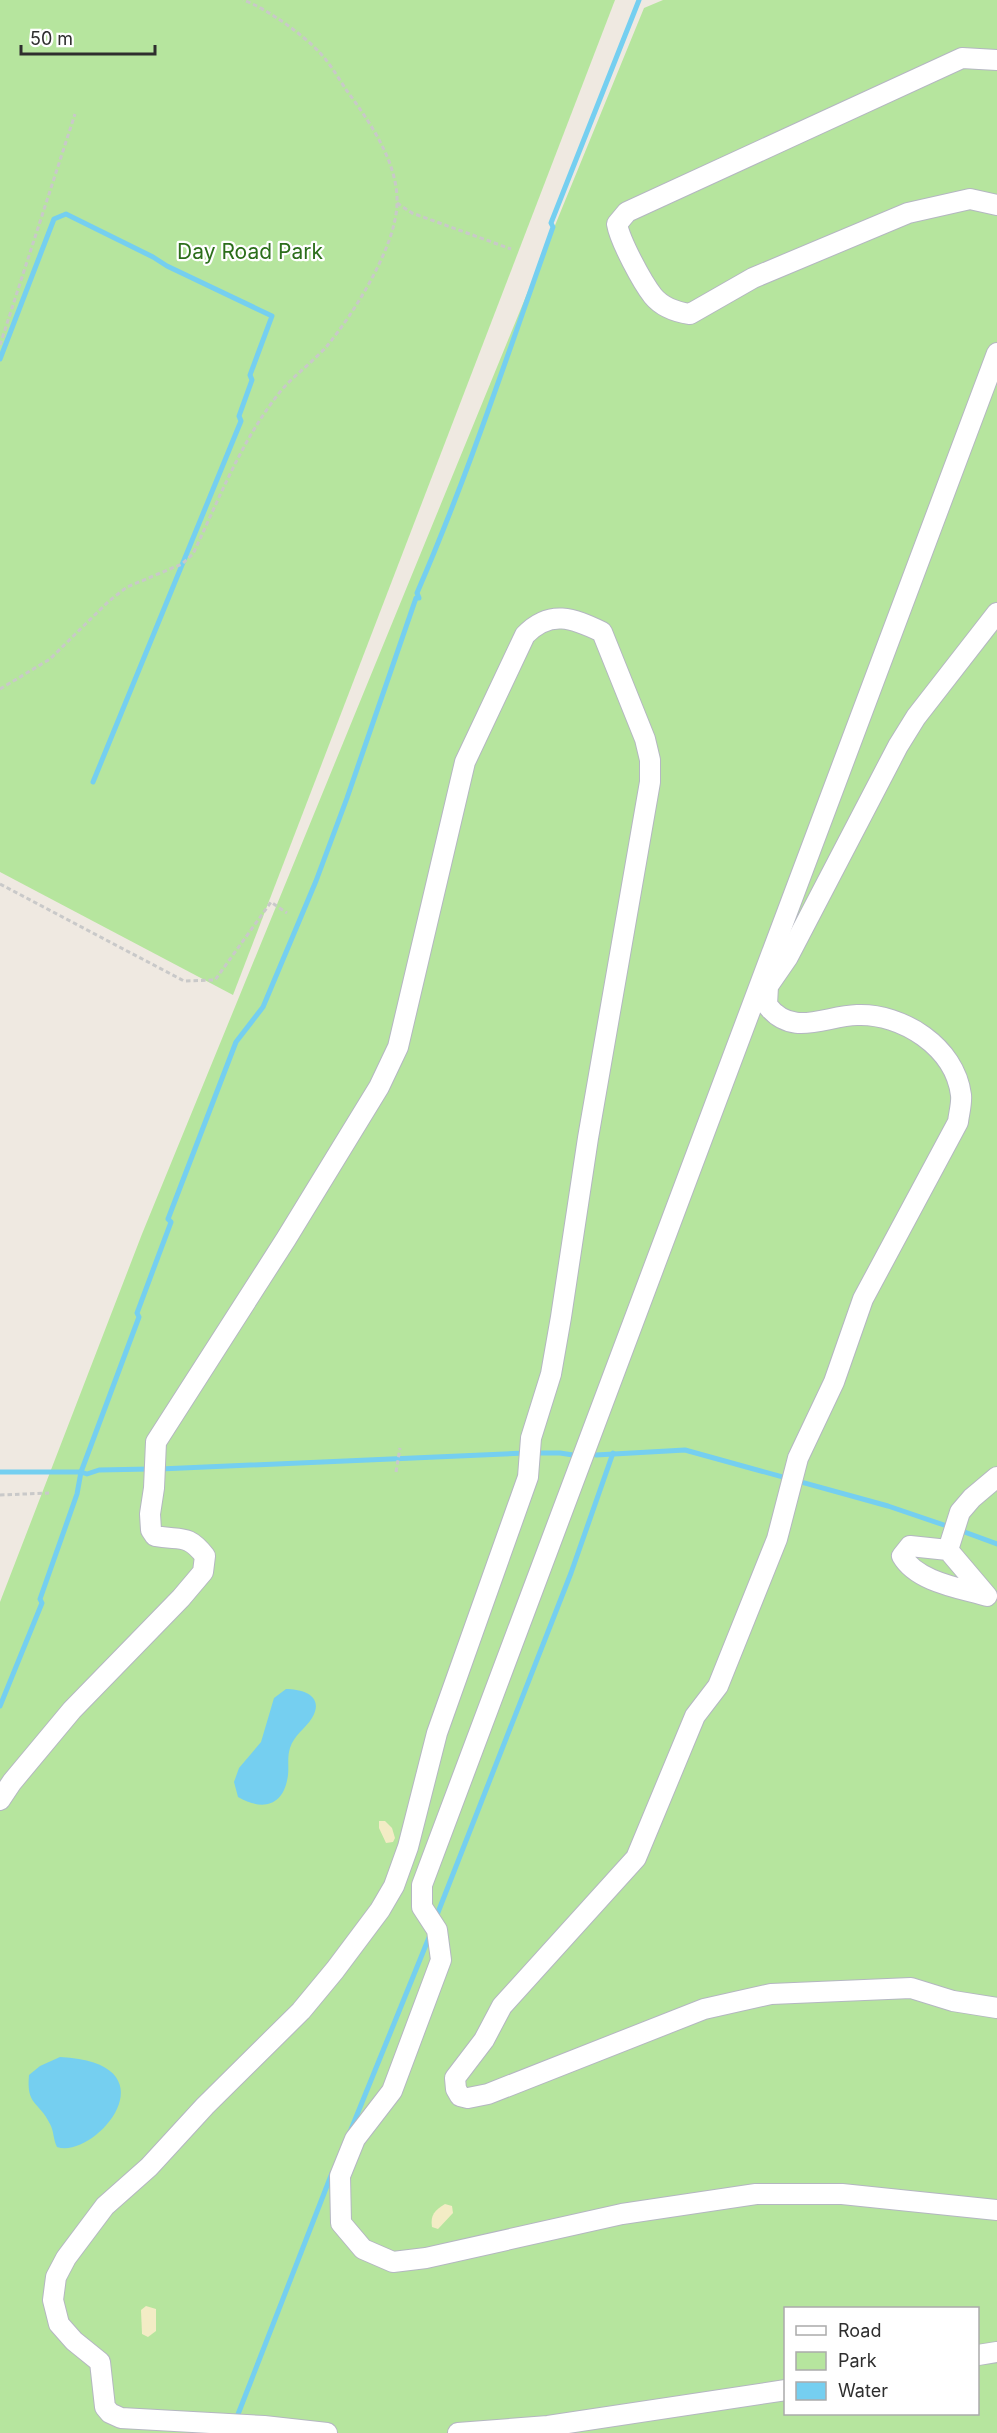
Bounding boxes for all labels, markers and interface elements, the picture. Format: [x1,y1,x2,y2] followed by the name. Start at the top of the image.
[21,18,154,56] scale bar
[30,28,73,49] text: 50 m
[177,239,323,264] park label: Day Road Park
[784,2307,979,2415] legend
[838,2320,881,2341] text: Road
[838,2350,877,2371] text: Park
[838,2380,888,2401] text: Water

